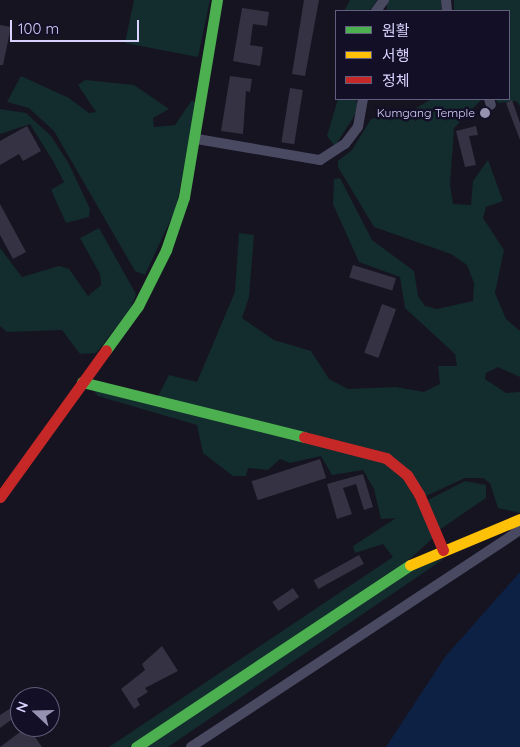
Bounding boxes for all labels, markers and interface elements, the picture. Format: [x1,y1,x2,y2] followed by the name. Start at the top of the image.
[12,10,141,42] scale bar
[335,10,510,100] legend
[18,19,59,38] text: 100 m
[382,21,410,40] text: 원활
[382,46,410,65] text: 서행
[382,71,410,90] text: 정체
[377,106,475,120] place label: Kumgang Temple
[479,107,491,119] marker: Kumgang Temple
[10,687,60,737] north arrow
[12,699,32,715] text: N

